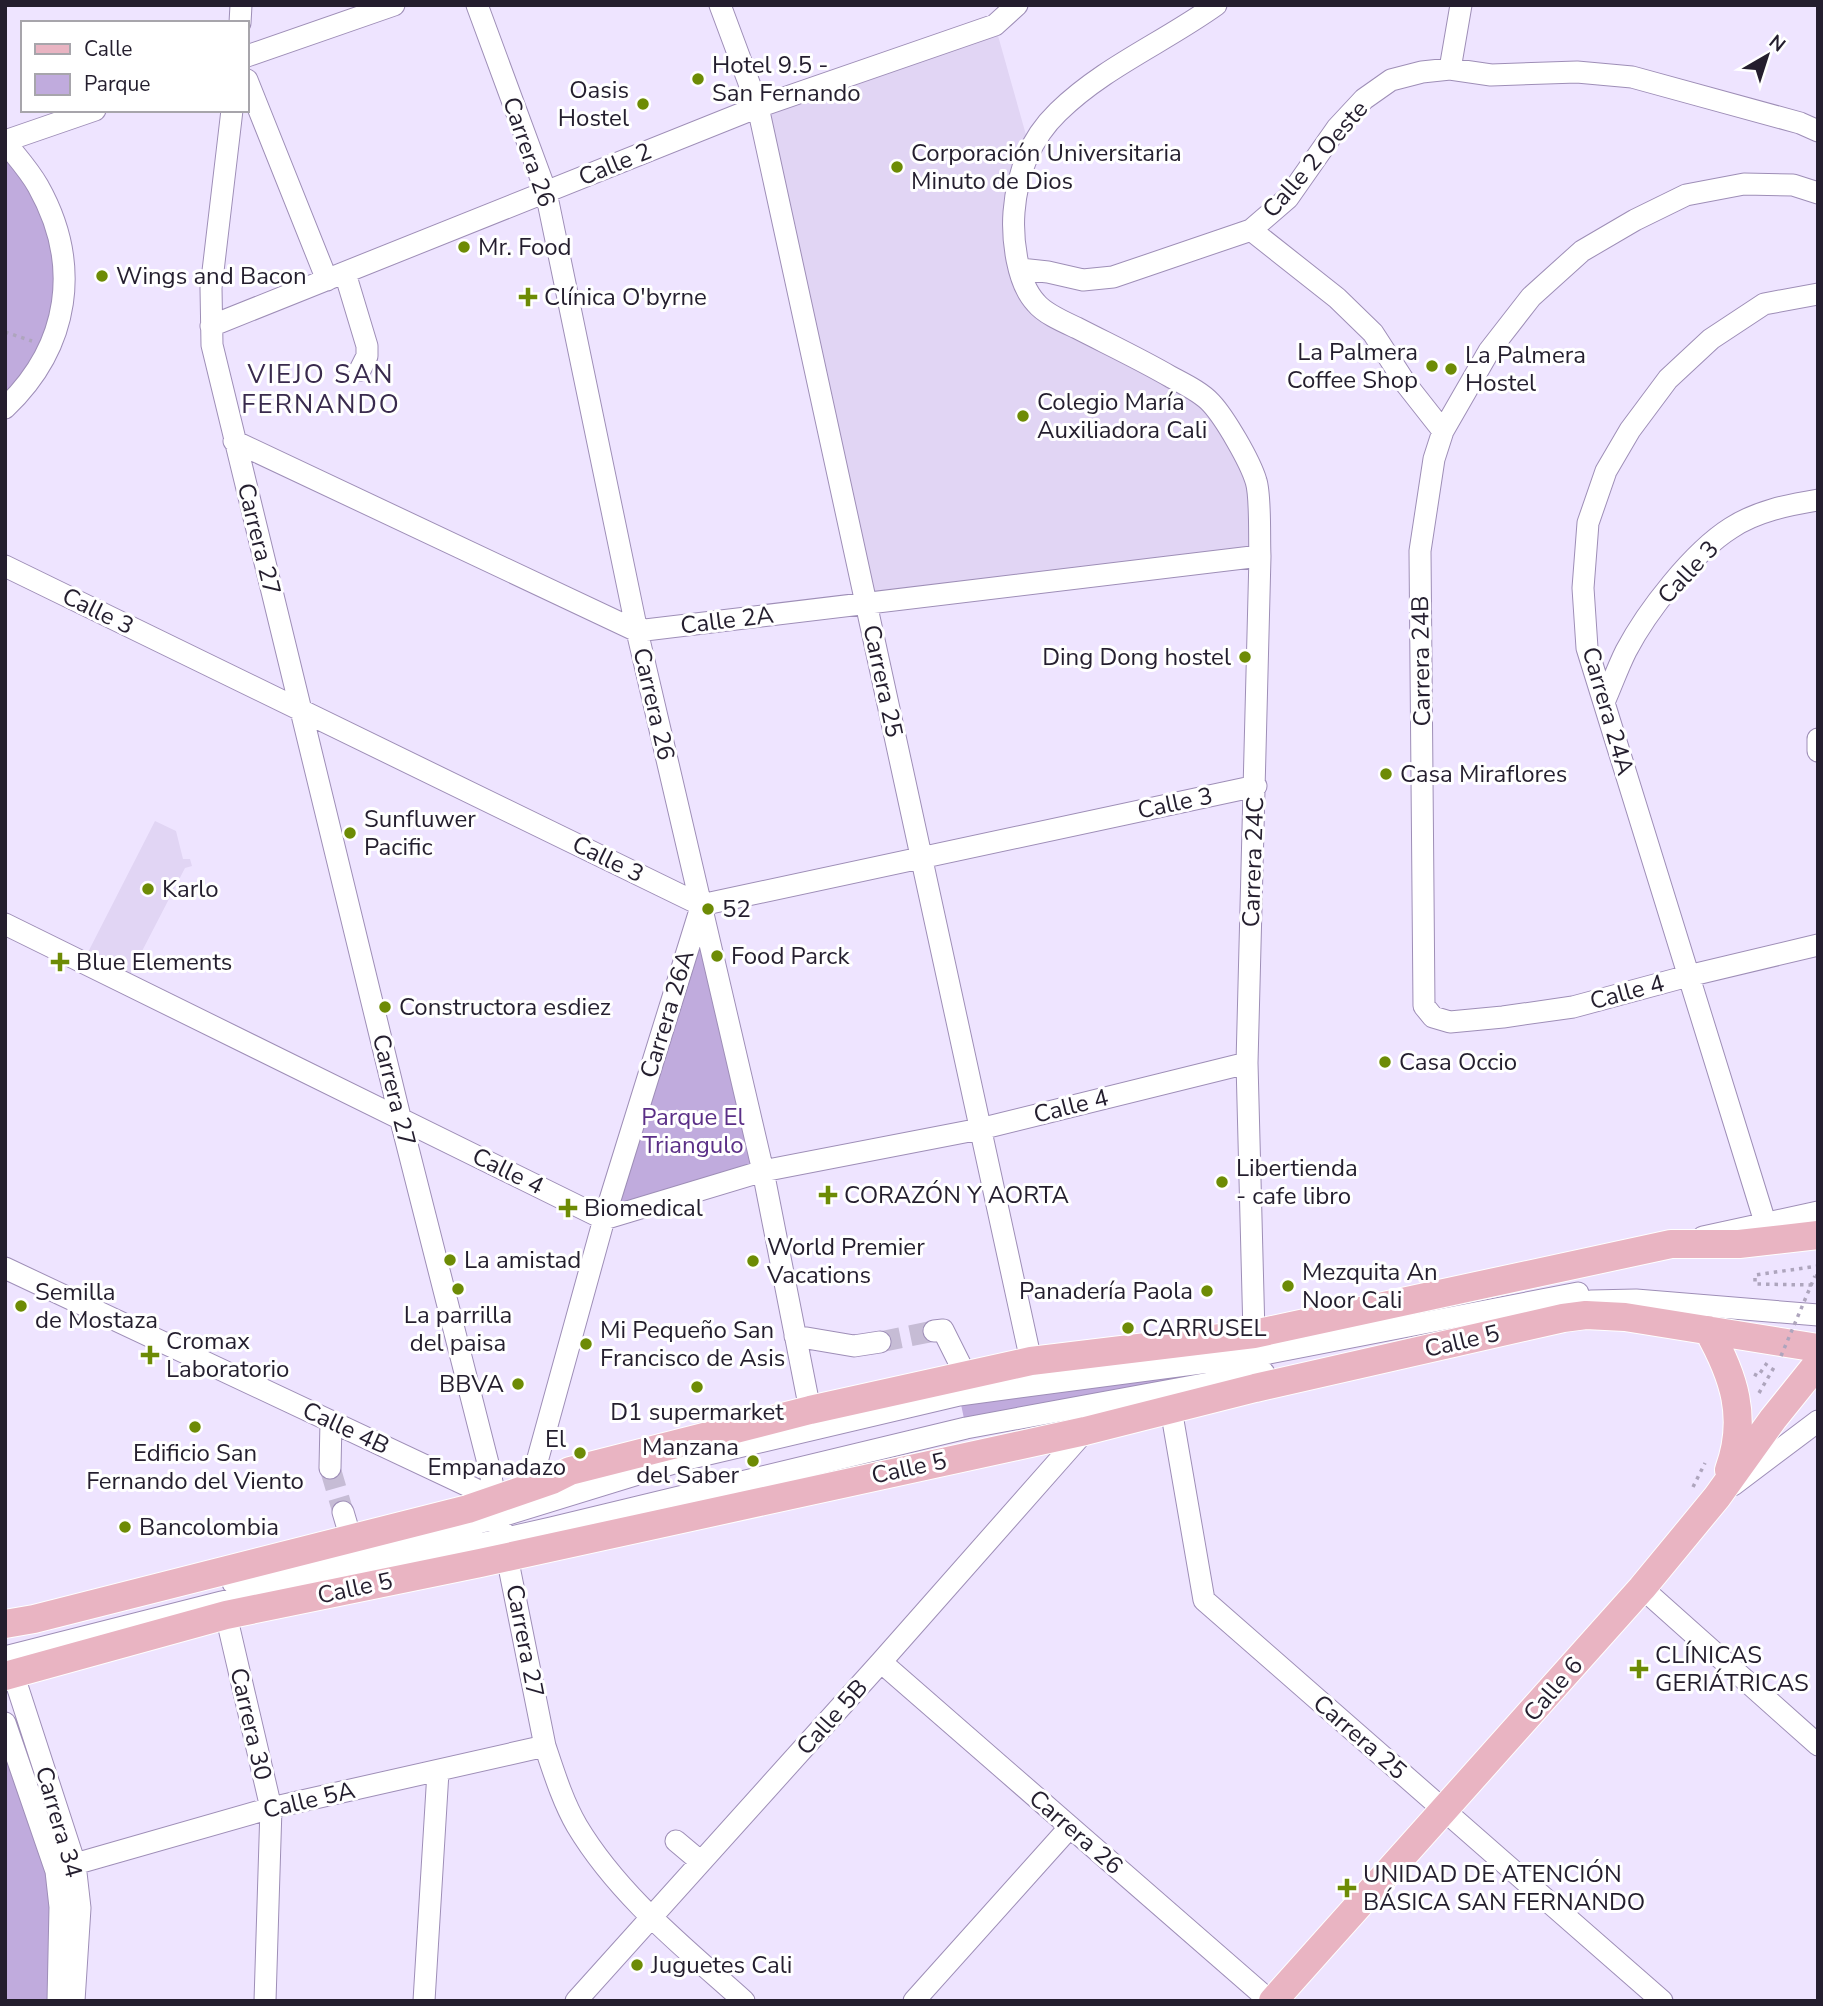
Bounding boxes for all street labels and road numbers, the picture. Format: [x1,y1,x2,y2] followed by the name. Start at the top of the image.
[495,93,563,211] street label: Carrera 26
[1255,94,1375,224] street label: Calle 2 Oeste
[574,135,656,193] street label: Calle 2
[230,480,288,598] street label: Carrera 27
[1650,533,1726,611] street label: Calle 3
[57,580,139,642] street label: Calle 3
[1404,595,1438,727] street label: Carrera 24B
[679,598,776,642] street label: Calle 2A
[855,622,911,740] street label: Carrera 25
[1574,643,1642,779] street label: Carrera 24A
[626,645,682,763] street label: Carrera 26
[1135,779,1215,827] street label: Calle 3
[1235,796,1271,928] street label: Carrera 24C
[567,828,649,890] street label: Calle 3
[632,946,702,1082] street label: Carrera 26A
[1586,967,1668,1017] street label: Calle 4
[365,1031,423,1149] street label: Carrera 27
[1030,1081,1112,1131] street label: Calle 4
[467,1140,549,1202] street label: Calle 4
[1421,1317,1503,1365] street label: Calle 5
[297,1394,395,1462] street label: Calle 4B
[869,1444,949,1492] street label: Calle 5
[315,1564,395,1612] street label: Calle 5
[498,1582,552,1700] street label: Carrera 27
[1516,1650,1590,1728] street label: Calle 6
[223,1665,279,1783] street label: Carrera 30
[789,1672,875,1762] street label: Calle 5B
[1306,1687,1414,1787] street label: Carrera 25
[28,1763,90,1881] street label: Carrera 34
[260,1774,359,1826] street label: Calle 5A
[1022,1782,1130,1882] street label: Carrera 26

